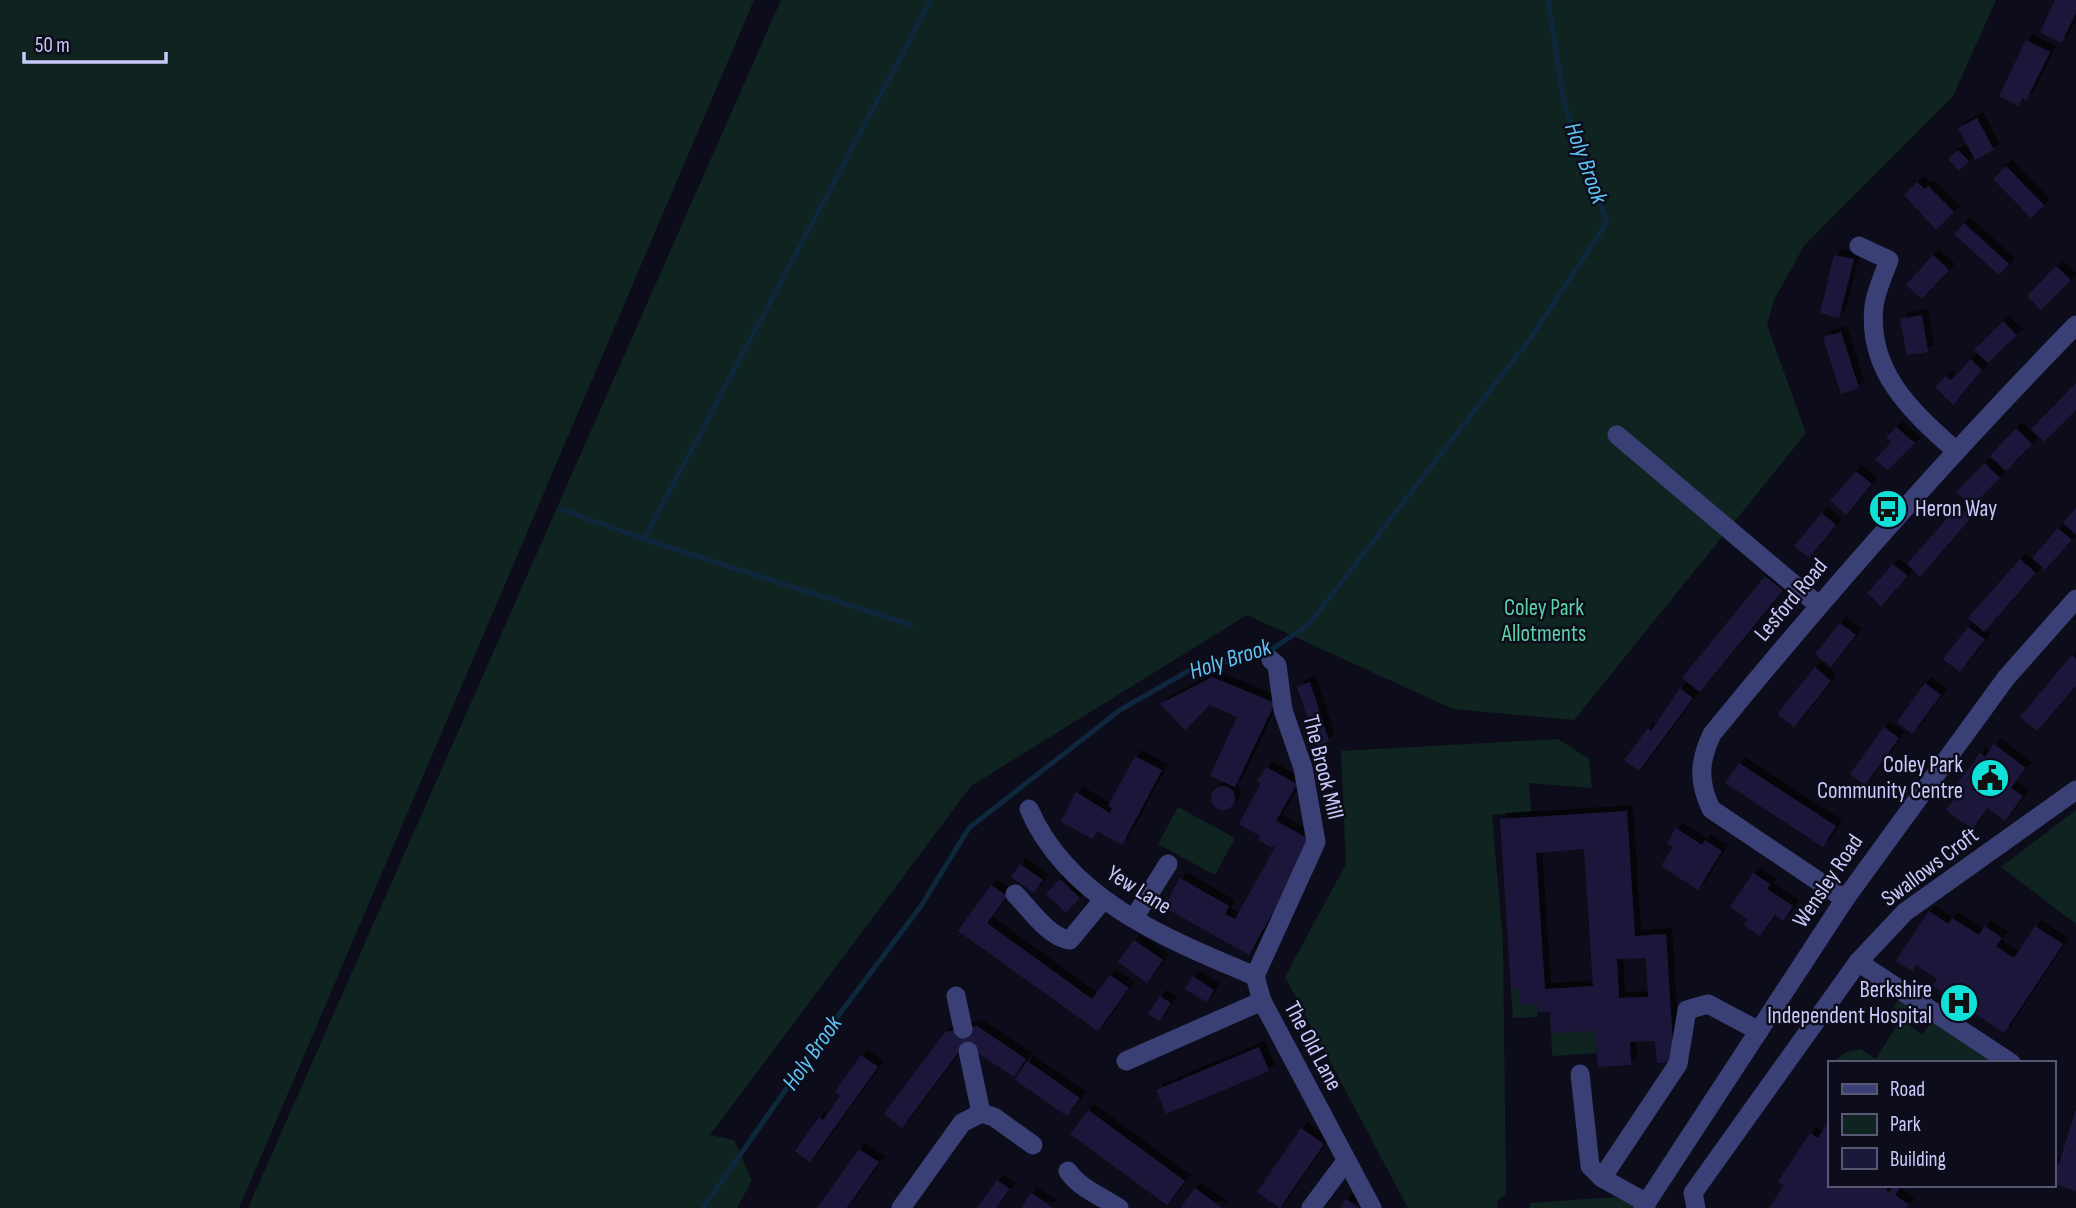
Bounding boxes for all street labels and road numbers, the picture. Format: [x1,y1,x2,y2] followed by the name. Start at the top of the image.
[1748,553,1834,647] street label: Lesford Road
[1297,712,1349,822] street label: The Brook Mill
[1876,821,1984,913] street label: Swallows Croft
[1787,829,1869,933] street label: Wensley Road
[1102,859,1176,921] street label: Yew Lane
[1278,997,1348,1095] street label: The Old Lane

